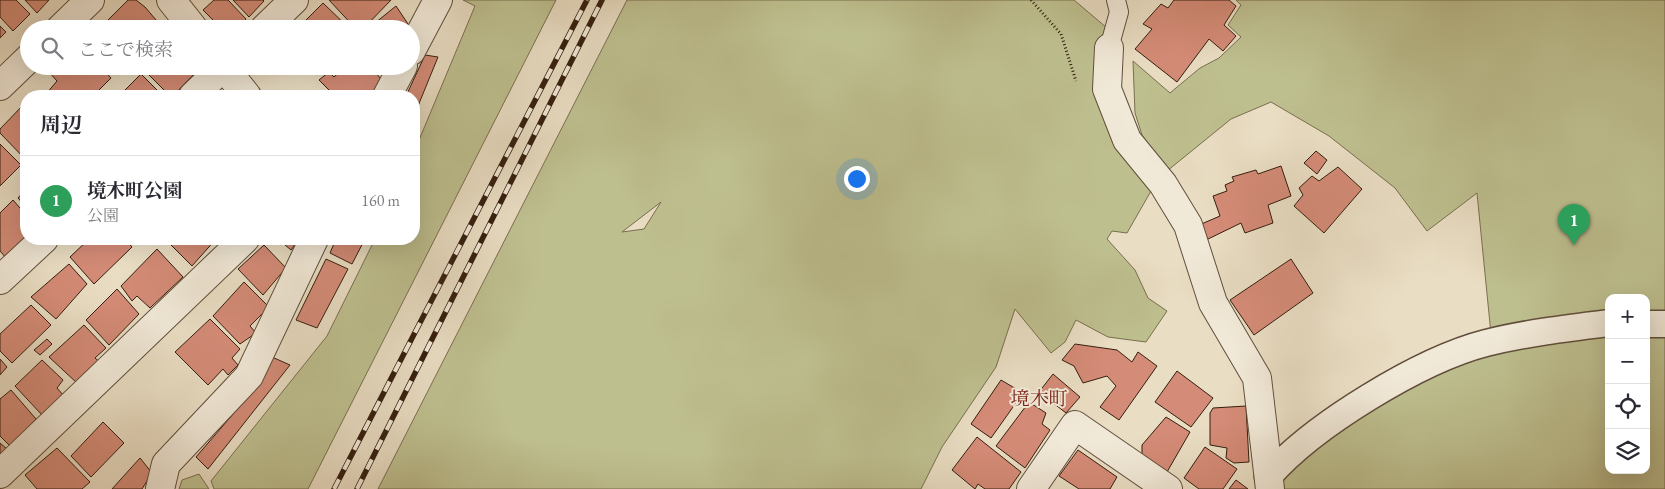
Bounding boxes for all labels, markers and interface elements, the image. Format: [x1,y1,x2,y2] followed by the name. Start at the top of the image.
[20,20,420,75] search box
[38,34,66,62] icon: search
[78,37,173,62] text: ここで検索
[40,111,82,138] text: 周辺
[844,166,870,192] your location
[87,178,182,203] text: 境木町公園
[52,190,60,211] text: 1
[361,190,400,211] text: 160 m
[1558,204,1590,245] pin: 1
[87,205,119,226] text: 公園
[1605,294,1650,474] map controls
[1605,294,1650,339] button: +
[1605,339,1650,384] button: −
[1605,384,1650,429] button: locate
[1010,386,1068,411] district label: 境木町
[1605,429,1650,474] button: layers

